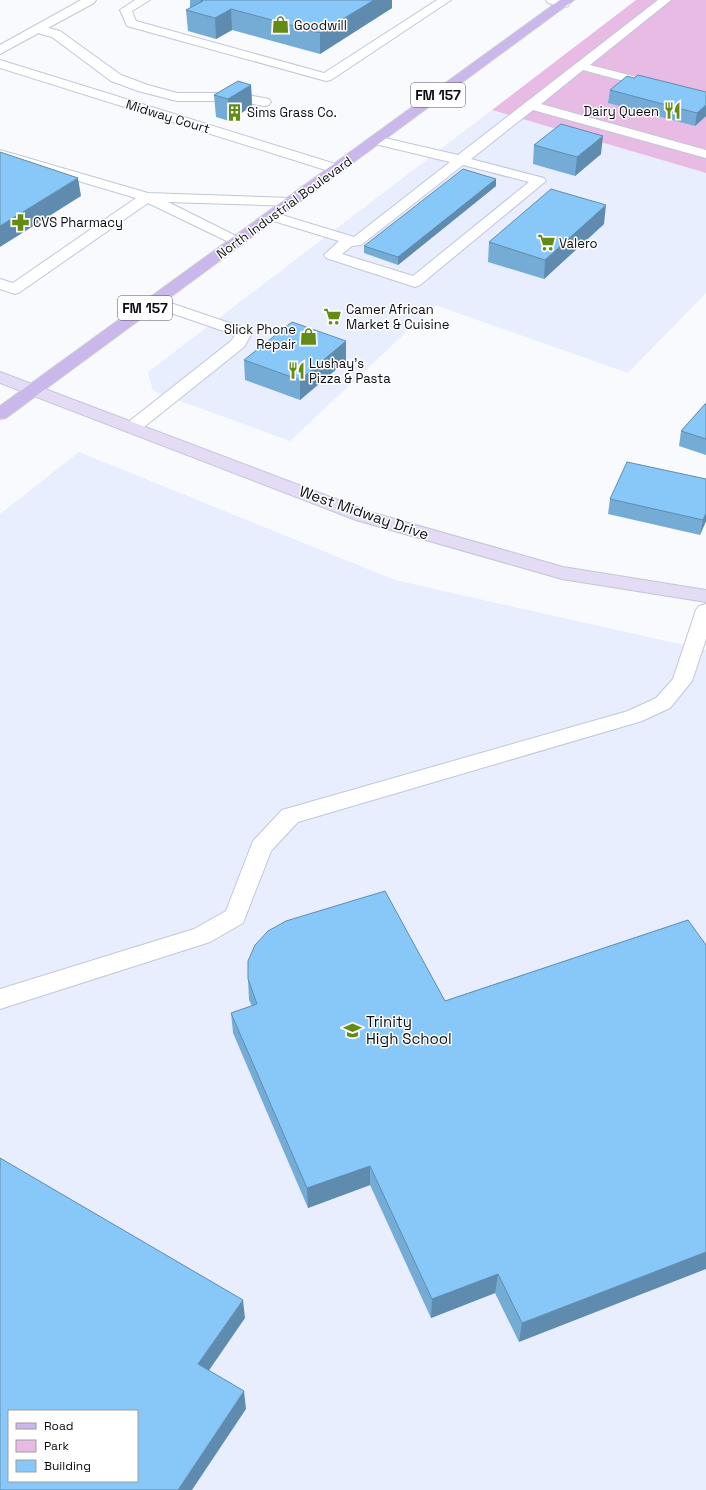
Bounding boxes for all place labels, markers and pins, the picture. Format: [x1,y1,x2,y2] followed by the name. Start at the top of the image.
[271,15,291,35] shop icon: Goodwill
[294,17,347,34] place label: Goodwill
[662,101,682,121] restaurant icon: Dairy Queen
[224,102,244,122] building icon: Sims Grass Co.
[584,103,659,120] place label: Dairy Queen
[247,104,337,121] place label: Sims Grass Co.
[10,212,30,232] pharmacy icon: CVS Pharmacy
[33,214,123,231] place label: CVS Pharmacy
[536,233,556,253] supermarket icon: Valero
[559,235,598,252] place label: Valero
[346,301,449,333] place label: Camer African Market & Cuisine
[323,306,343,326] supermarket icon: Camer African Market & Cuisine
[224,321,296,353] place label: Slick Phone Repair
[299,326,319,346] shop icon: Slick Phone Repair
[309,355,391,387] place label: Lushay's Pizza & Pasta
[286,360,306,380] restaurant icon: Lushay's Pizza & Pasta
[366,1012,452,1048] place label: Trinity High School
[343,1021,363,1041] school or university icon: Trinity High School

